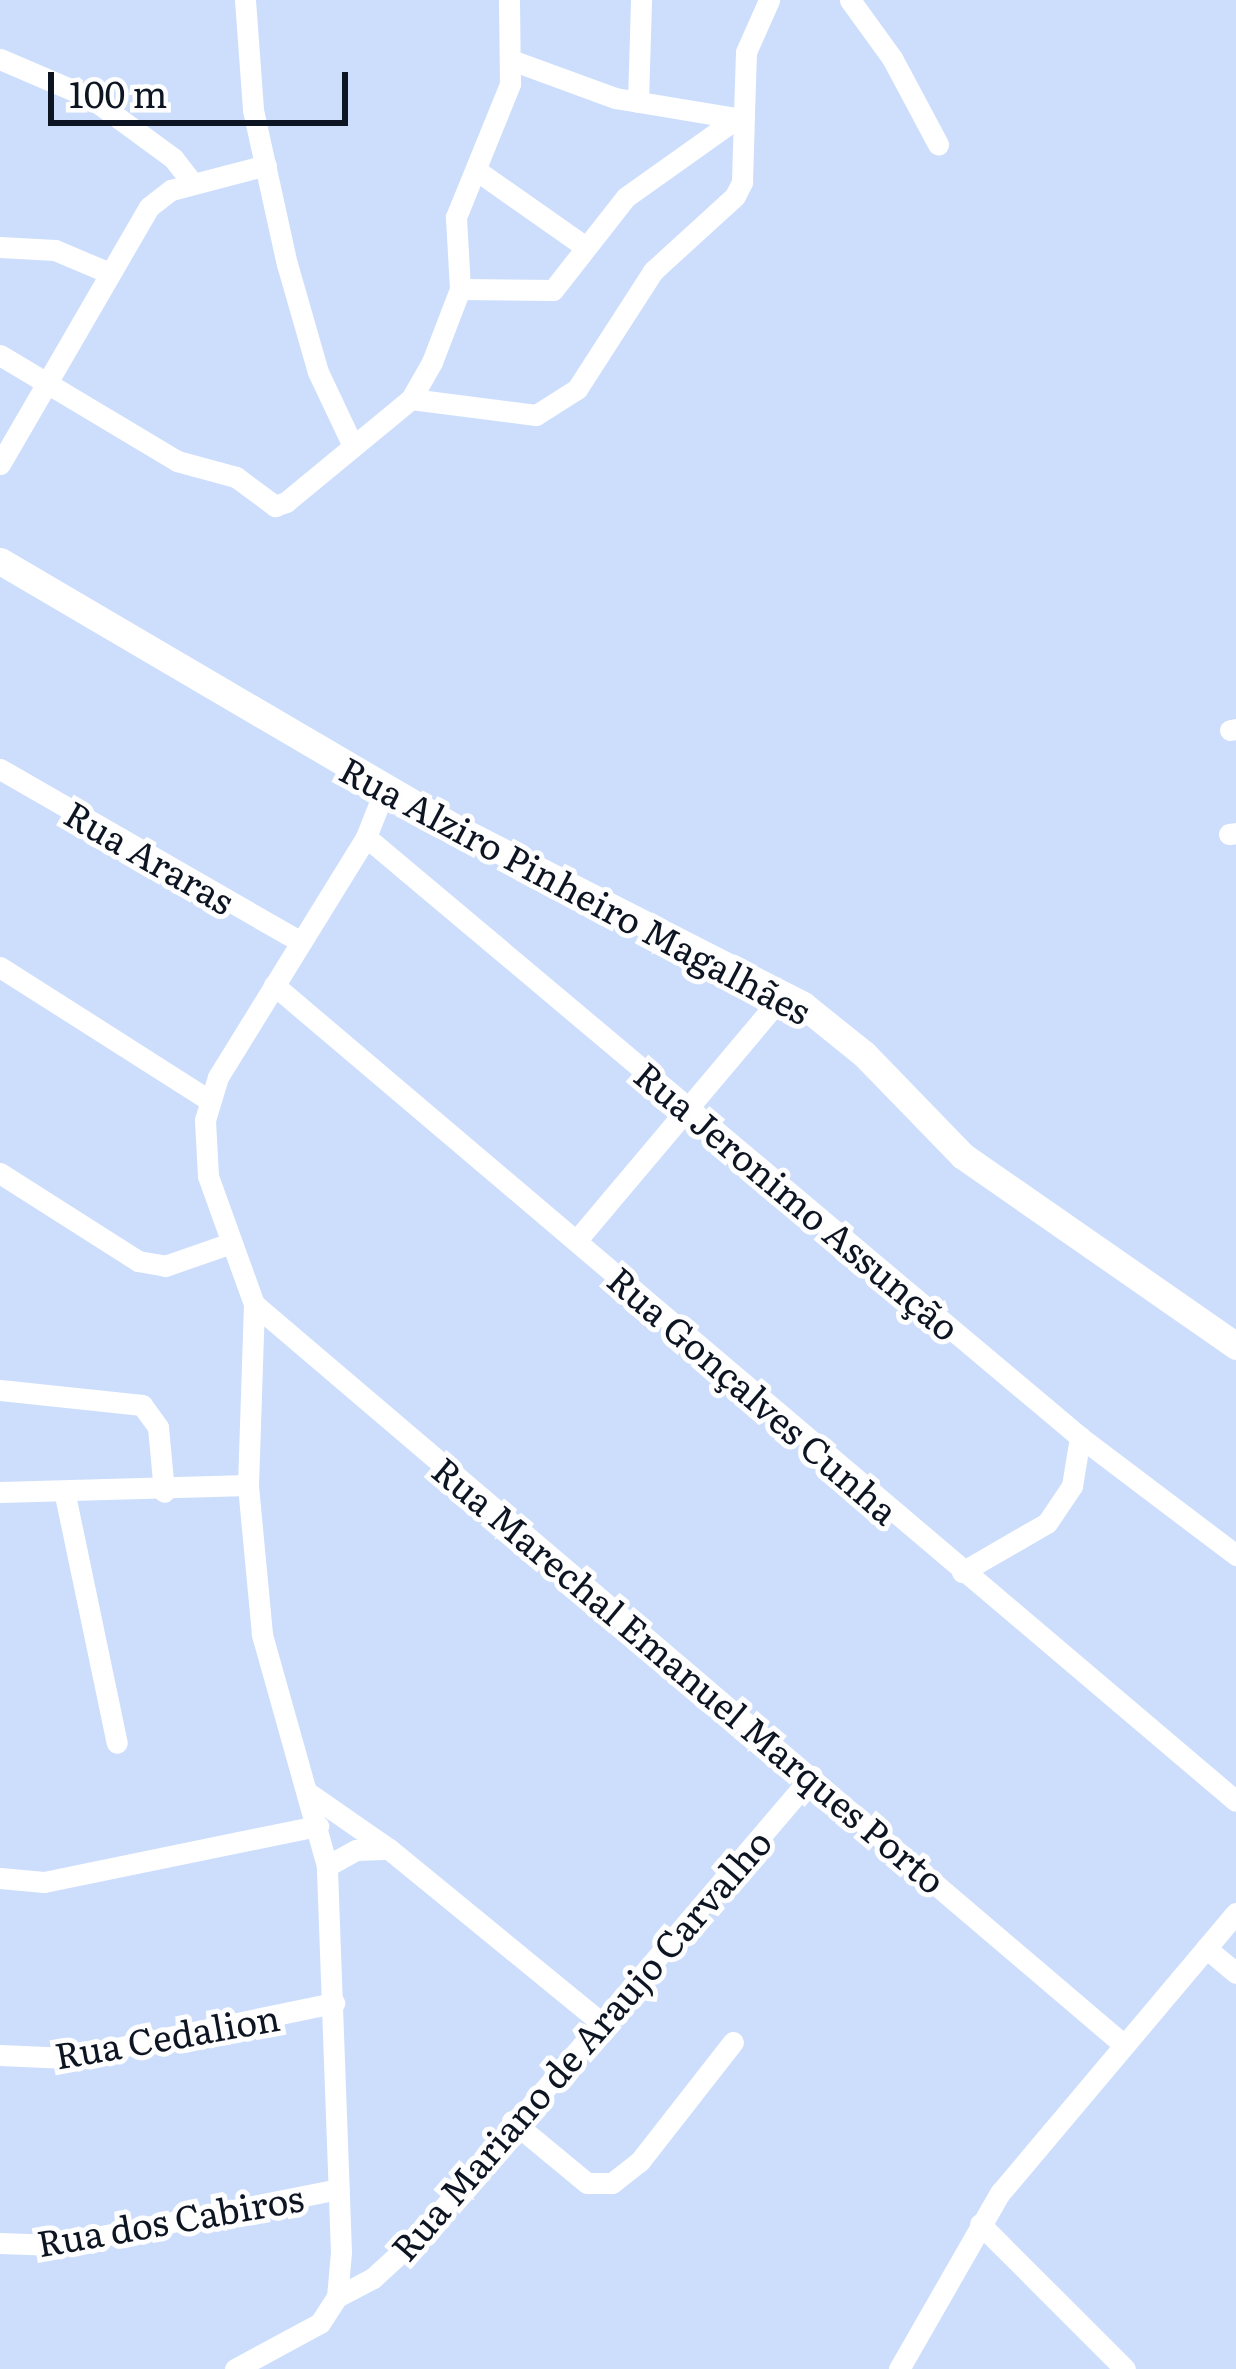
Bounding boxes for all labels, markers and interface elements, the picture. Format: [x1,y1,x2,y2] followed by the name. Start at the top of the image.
[54,48,354,122] scale bar
[69,66,167,119] text: 100 m
[333,746,819,1032] street label: Rua Alziro Pinheiro Magalhães
[58,790,242,922] street label: Rua Araras
[627,1051,969,1349] street label: Rua Jeronimo Assunção
[600,1256,908,1532] street label: Rua Gonçalves Cunha
[425,1447,955,1901] street label: Rua Marechal Emanuel Marques Porto
[381,1820,779,2268] street label: Rua Mariano de Araujo Carvalho
[51,1994,283,2076] street label: Rua Cedalion
[33,2174,307,2264] street label: Rua dos Cabiros

